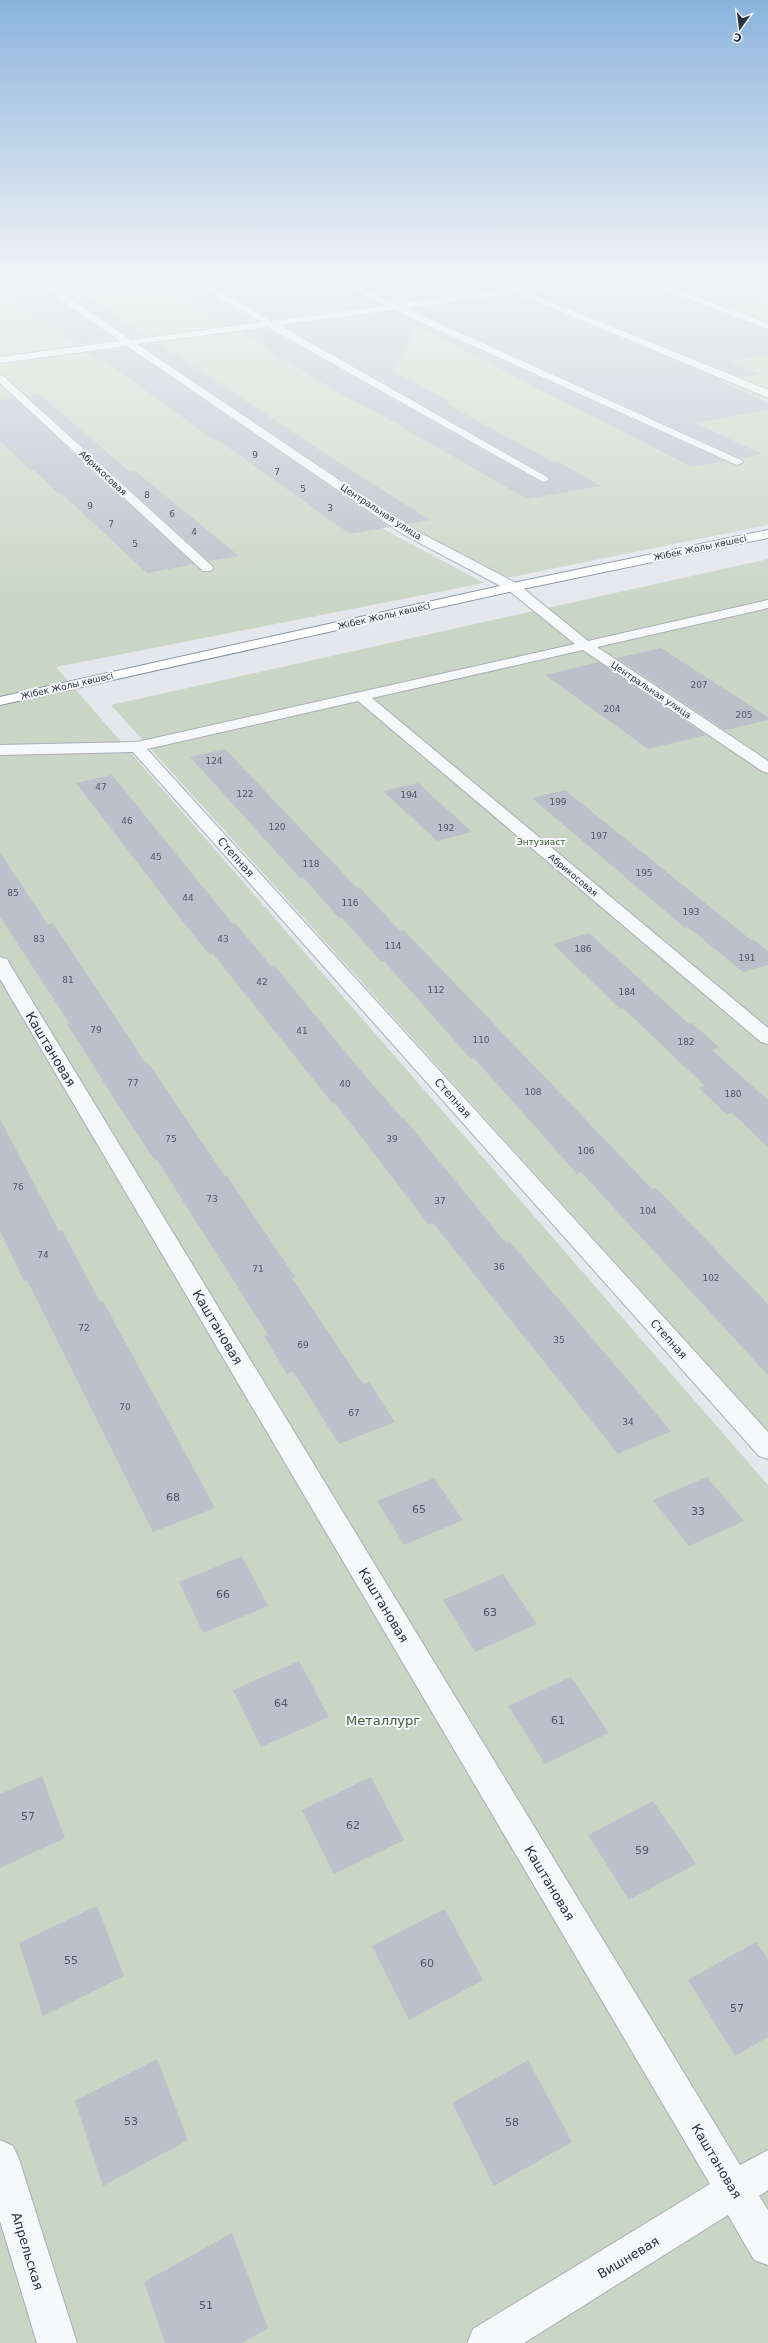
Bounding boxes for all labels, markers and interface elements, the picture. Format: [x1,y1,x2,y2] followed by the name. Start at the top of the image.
[720,8,760,48] north arrow
[732,30,743,45] text: С
[77,449,129,497] street label: Абрикосовая
[252,450,258,460] house number: 9
[274,467,280,477] house number: 7
[339,482,423,542] street label: Центральная улица
[300,484,306,494] house number: 5
[144,490,150,500] house number: 8
[87,501,93,511] house number: 9
[327,503,333,513] house number: 3
[169,509,175,519] house number: 6
[108,519,114,529] house number: 7
[191,527,197,537] house number: 4
[653,533,747,563] street label: Жібек Жолы көшесі
[132,539,138,549] house number: 5
[337,600,431,632] street label: Жібек Жолы көшесі
[609,660,693,720] street label: Центральная улица
[20,670,114,702] street label: Жібек Жолы көшесі
[690,680,708,690] house number: 207
[603,704,621,714] house number: 204
[735,710,753,720] house number: 205
[205,756,223,766] house number: 124
[95,782,107,792] house number: 47
[236,789,254,799] house number: 122
[400,790,418,800] house number: 194
[549,797,567,807] house number: 199
[121,816,133,826] house number: 46
[268,822,286,832] house number: 120
[437,823,455,833] house number: 192
[590,831,608,841] house number: 197
[215,835,257,880] street label: Степная
[516,837,566,847] park label: Энтузиаст
[150,852,162,862] house number: 45
[546,852,600,898] street label: Абрикосовая
[302,859,320,869] house number: 118
[635,868,653,878] house number: 195
[7,888,19,898] house number: 85
[182,893,194,903] house number: 44
[341,898,359,908] house number: 116
[682,907,700,917] house number: 193
[33,934,45,944] house number: 83
[217,934,229,944] house number: 43
[384,941,402,951] house number: 114
[574,944,592,954] house number: 186
[738,953,756,963] house number: 191
[62,975,74,985] house number: 81
[256,977,268,987] house number: 42
[427,985,445,995] house number: 112
[618,987,636,997] house number: 184
[22,1009,79,1089] street label: Каштановая
[90,1025,102,1035] house number: 79
[296,1026,308,1036] house number: 41
[472,1035,490,1045] house number: 110
[677,1037,695,1047] house number: 182
[432,1076,474,1121] street label: Степная
[127,1078,139,1088] house number: 77
[339,1079,351,1089] house number: 40
[524,1087,542,1097] house number: 108
[724,1089,742,1099] house number: 180
[165,1134,177,1144] house number: 75
[386,1134,398,1144] house number: 39
[577,1146,595,1156] house number: 106
[12,1182,24,1192] house number: 76
[206,1194,218,1204] house number: 73
[434,1196,446,1206] house number: 37
[639,1206,657,1216] house number: 104
[37,1250,49,1260] house number: 74
[493,1262,505,1272] house number: 36
[252,1264,264,1274] house number: 71
[702,1273,720,1283] house number: 102
[189,1287,246,1367] street label: Каштановая
[648,1317,690,1362] street label: Степная
[78,1323,90,1333] house number: 72
[553,1335,565,1345] house number: 35
[297,1340,309,1350] house number: 69
[119,1402,131,1412] house number: 70
[348,1408,360,1418] house number: 67
[622,1417,634,1427] house number: 34
[166,1491,180,1504] house number: 68
[412,1503,426,1516] house number: 65
[691,1505,705,1518] house number: 33
[355,1565,412,1645] street label: Каштановая
[216,1588,230,1601] house number: 66
[483,1606,497,1619] house number: 63
[274,1697,288,1710] house number: 64
[346,1713,420,1728] park label: Металлург
[551,1714,565,1727] house number: 61
[21,1810,35,1823] house number: 57
[346,1819,360,1832] house number: 62
[521,1843,578,1923] street label: Каштановая
[635,1844,649,1857] house number: 59
[64,1954,78,1967] house number: 55
[420,1957,434,1970] house number: 60
[730,2002,744,2015] house number: 57
[124,2115,138,2128] house number: 53
[505,2116,519,2129] house number: 58
[688,2121,745,2201] street label: Каштановая
[9,2211,46,2292] street label: Апрельская
[595,2233,662,2282] street label: Вишневая
[199,2299,213,2312] house number: 51

